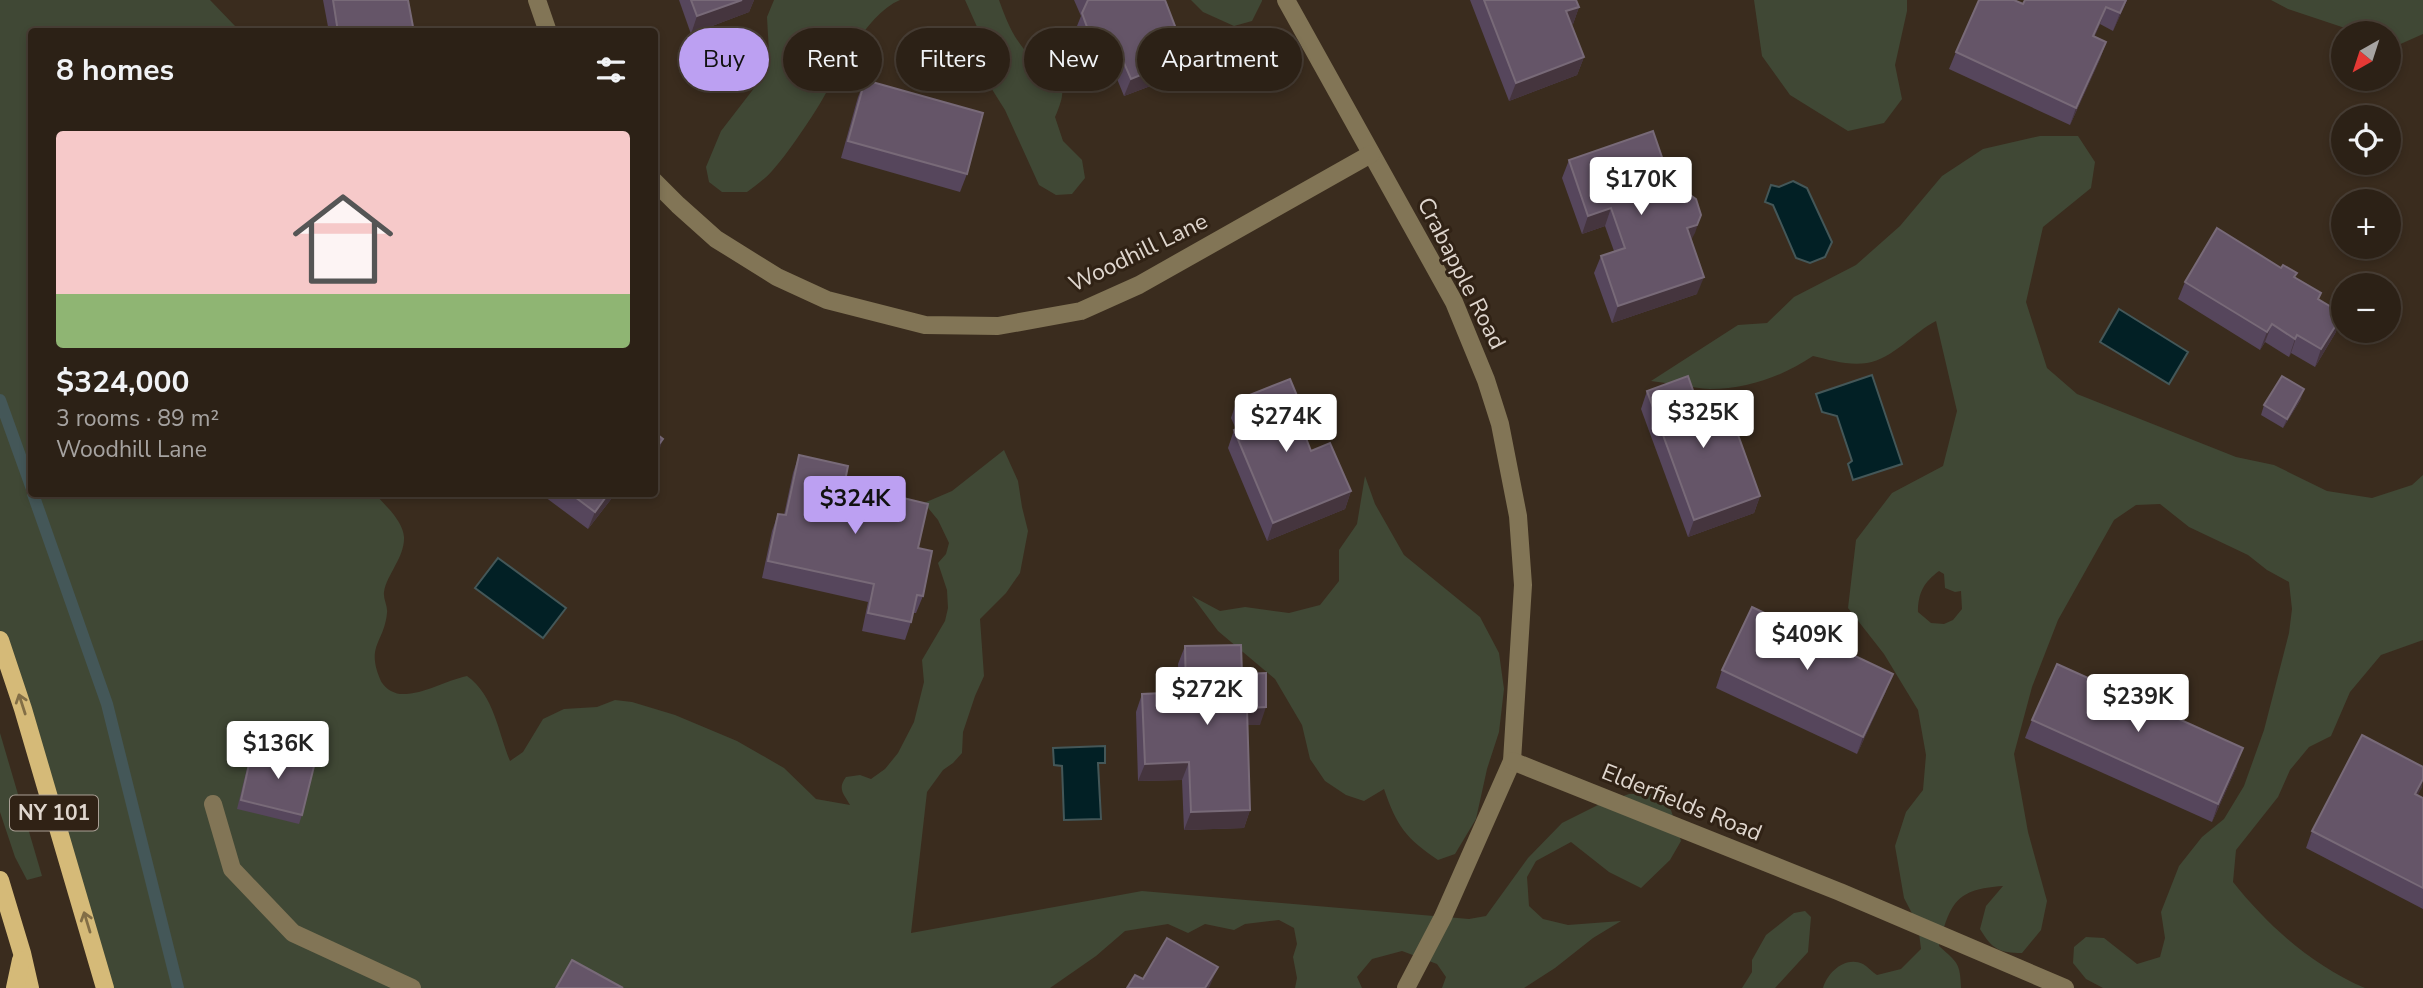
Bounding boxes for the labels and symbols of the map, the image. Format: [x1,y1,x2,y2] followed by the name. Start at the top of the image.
[2331,21,2401,91] north arrow
[1592,158,1690,217] pin: $170K
[1410,192,1513,354] street label: Crabapple Road
[1064,205,1213,299] street label: Woodhill Lane
[1654,391,1752,450] pin: $325K
[1237,394,1335,454] pin: $274K
[806,476,904,536] pin: $324K
[1758,612,1856,672] pin: $409K
[1158,668,1256,727] pin: $272K
[2089,674,2187,734] pin: $239K
[14,694,27,716] one-way arrow
[229,722,327,781] pin: $136K
[1597,756,1767,849] street label: Elderfields Road
[10,796,98,830] road number: NY 101
[79,911,92,933] one-way arrow

